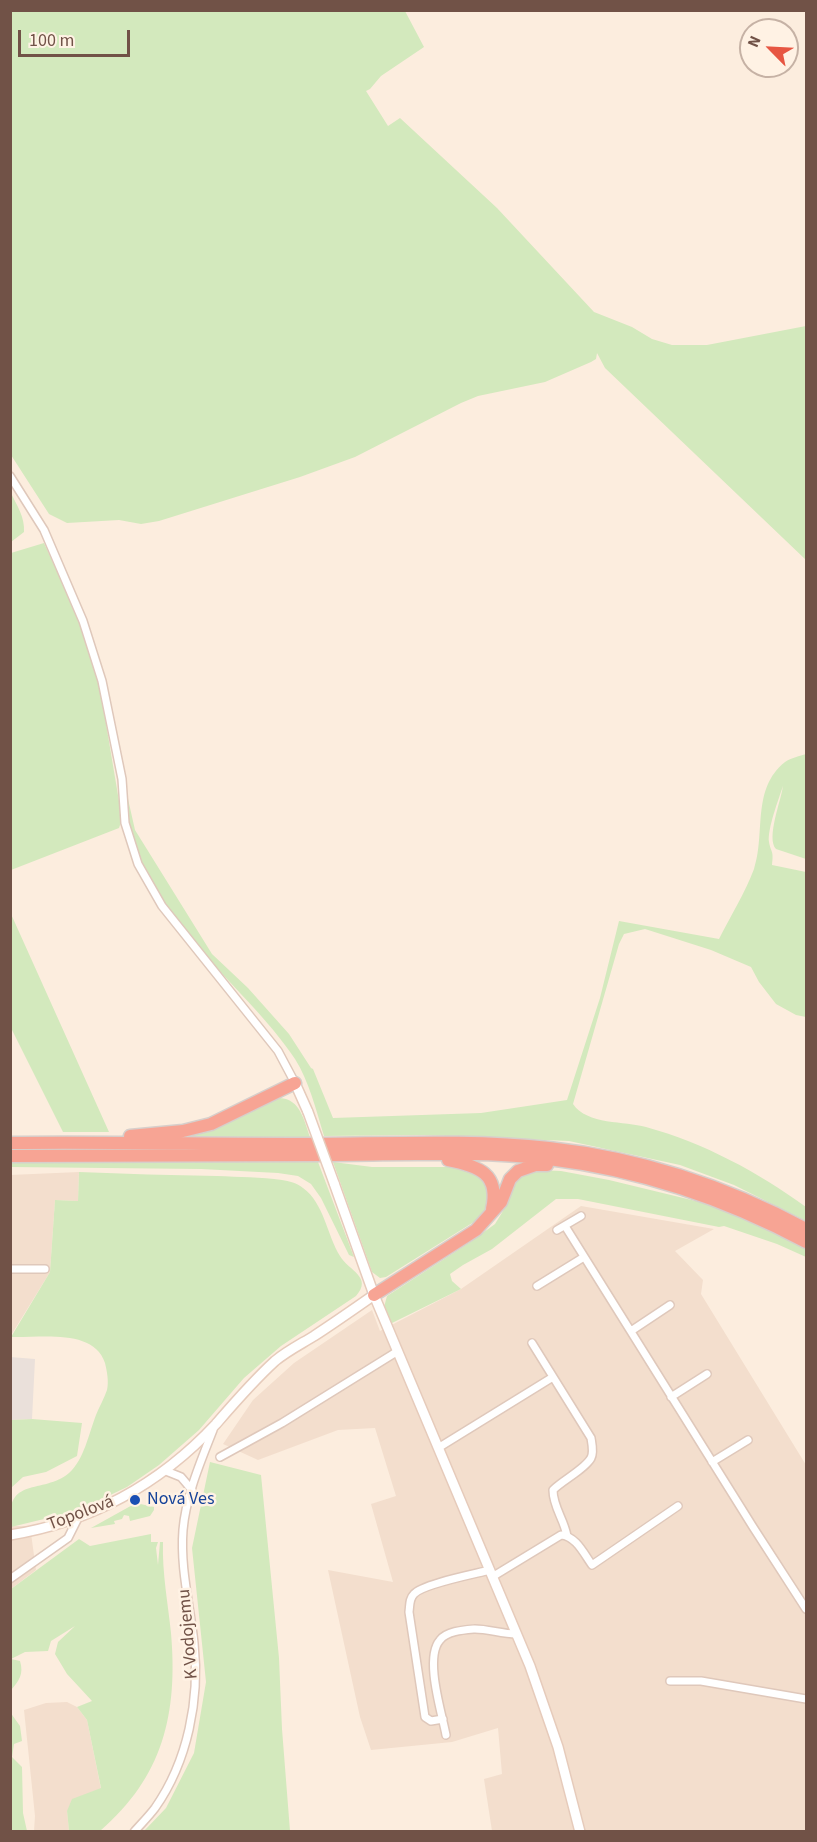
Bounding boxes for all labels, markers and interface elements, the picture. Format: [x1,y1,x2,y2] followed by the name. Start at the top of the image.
[21,18,134,56] scale bar
[739,18,799,78] north arrow
[29,28,74,53] text: 100 m
[742,32,767,51] text: N
[147,1489,215,1511] place label: Nová Ves
[45,1491,117,1537] street label: Topolová
[128,1493,142,1507] marker: Nová Ves
[174,1588,204,1680] street label: K Vodojemu

